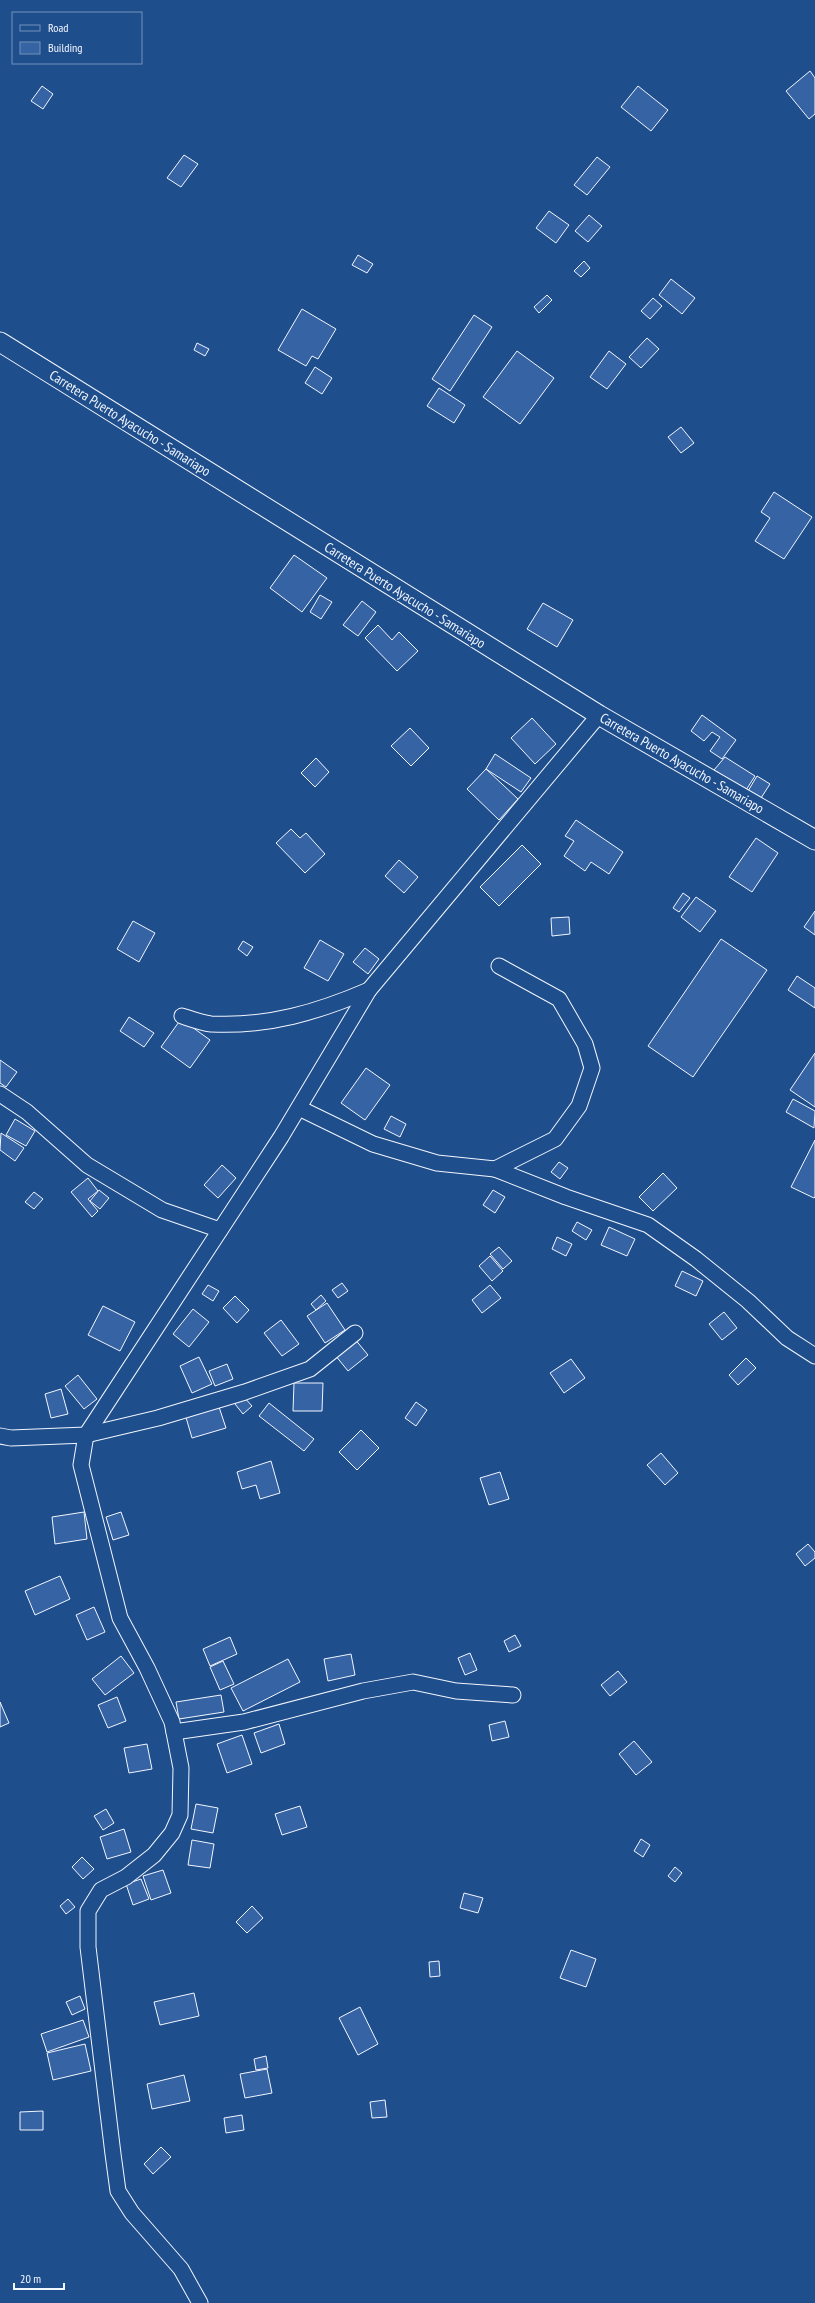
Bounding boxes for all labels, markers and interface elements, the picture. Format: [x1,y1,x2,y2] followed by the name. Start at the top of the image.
[12,12,142,64] legend
[48,20,68,35] text: Road
[48,40,83,55] text: Building
[46,366,214,480] street label: Carretera Puerto Ayacucho - Samariapo
[321,538,489,652] street label: Carretera Puerto Ayacucho - Samariapo
[597,709,767,817] street label: Carretera Puerto Ayacucho - Samariapo
[14,2265,64,2291] scale bar
[20,2271,41,2286] text: 20 m

